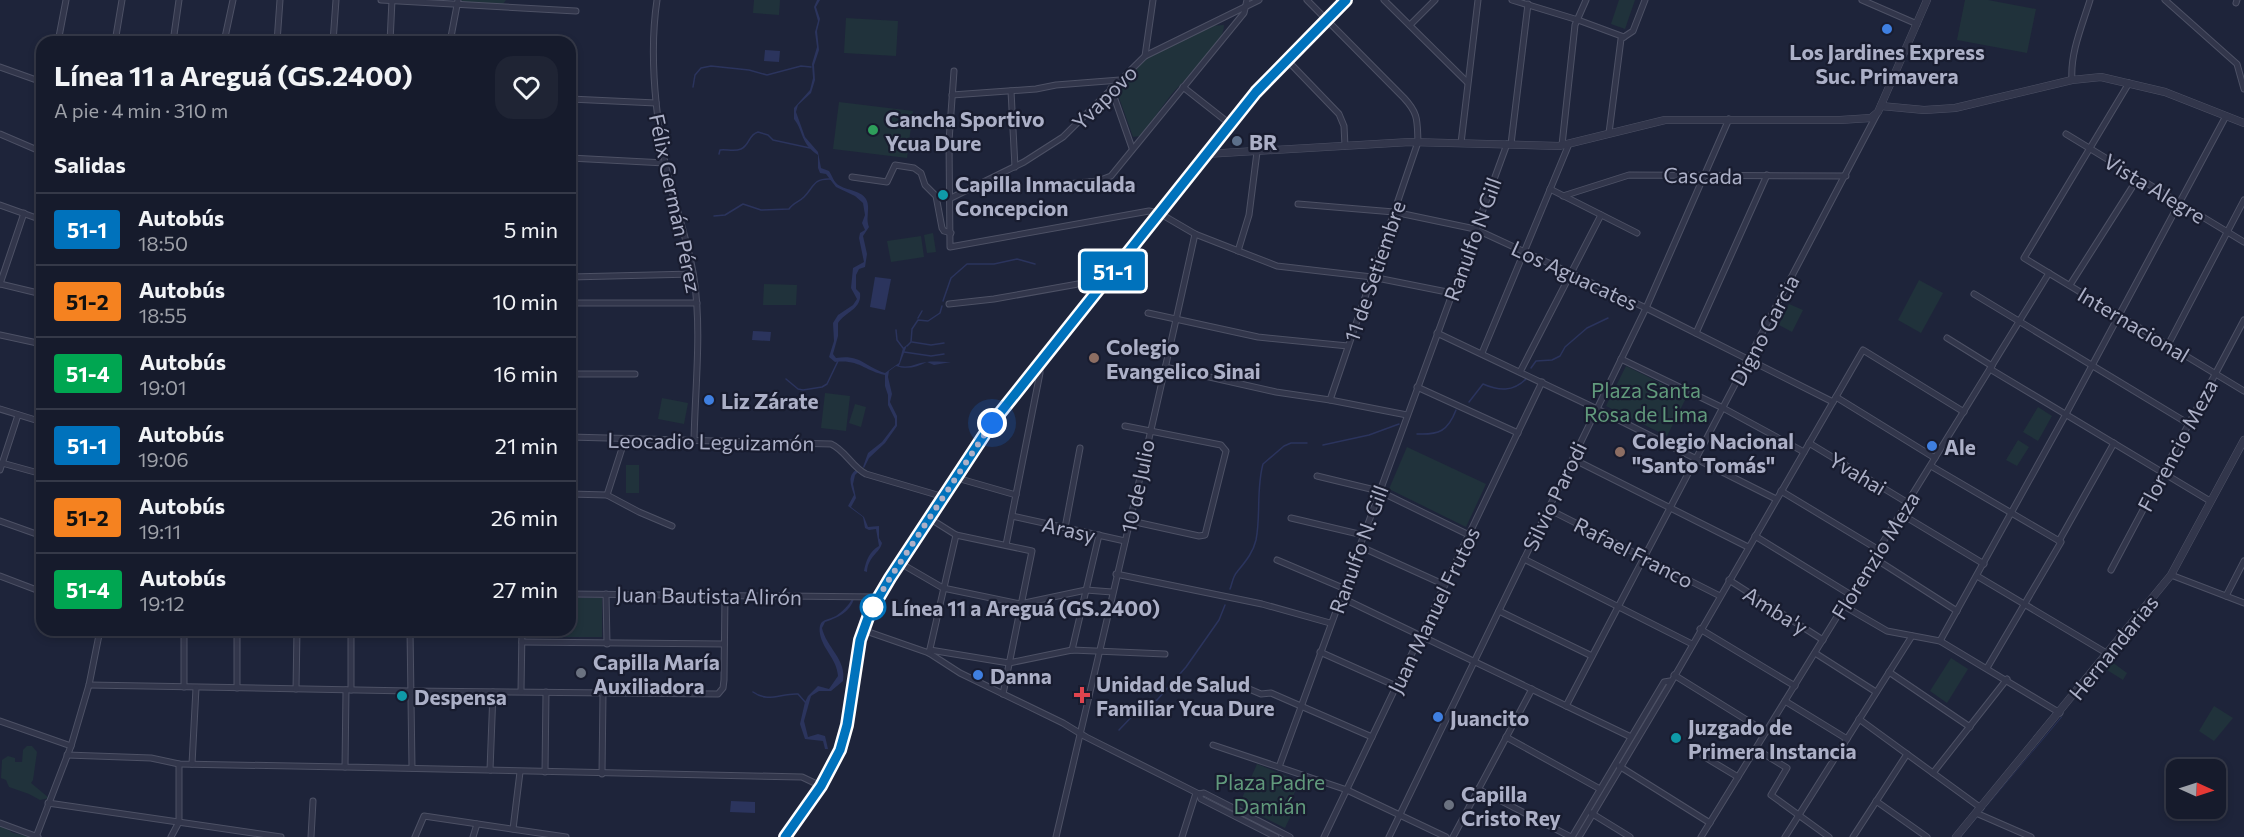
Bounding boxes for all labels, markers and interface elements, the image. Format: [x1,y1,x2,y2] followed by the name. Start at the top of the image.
[1880,22,1894,36] marker: Los Jardines Express Suc. Primavera
[1789,39,1985,88] place label: Los Jardines Express Suc. Primavera
[495,56,558,119] button: heart
[54,58,413,92] text: Línea 11 a Areguá (GS.2400)
[1066,59,1142,135] street label: Yvapovo
[54,98,228,122] text: A pie · 4 min · 310 m
[885,106,1044,155] place label: Cancha Sportivo Ycua Dure
[645,111,707,295] street label: Félix Germán Pérez
[866,123,880,137] marker: Cancha Sportivo Ycua Dure
[1249,129,1278,154] place label: BR
[1230,134,1244,148] marker: BR
[2100,148,2210,228] street label: Vista Alegre
[54,151,126,178] text: Salidas
[1663,162,1743,188] street label: Cascada
[955,171,1136,220] place label: Capilla Inmaculada Concepcion
[1438,174,1506,304] street label: Ranulfo N Gill
[936,188,950,202] marker: Capilla Inmaculada Concepcion
[1338,197,1410,345] street label: 11 de Setiembre
[138,204,224,231] text: Autobús
[504,216,558,243] text: 5 min
[67,217,107,242] text: 51-1
[138,231,188,255] text: 18:50
[1508,235,1642,315] street label: Los Aguacates
[1071,252,1155,290] line badge: 51-1
[1093,259,1133,284] text: 51-1
[1724,270,1804,390] street label: Digno Garcia
[139,276,225,303] text: Autobús
[2074,281,2194,367] street label: Internacional
[493,288,558,315] text: 10 min
[66,289,109,314] text: 51-2
[139,303,187,327] text: 18:55
[1106,334,1261,383] place label: Colegio Evangelico Sinai
[140,348,226,375] text: Autobús
[1087,351,1101,365] marker: Colegio Evangelico Sinai
[494,360,558,387] text: 16 min
[66,361,110,386] text: 51-4
[140,375,187,399] text: 19:01
[2132,375,2222,515] street label: Florencio Meza
[1584,377,1708,426] park label: Plaza Santa Rosa de Lima
[721,388,819,413] place label: Liz Zárate
[702,393,716,407] marker: Liz Zárate
[977,408,1007,438] your location
[138,420,224,447] text: Autobús
[607,427,815,455] street label: Leocadio Leguizamón
[1632,428,1794,477] place label: Colegio Nacional "Santo Tomás"
[495,432,558,459] text: 21 min
[67,433,107,458] text: 51-1
[1944,434,1976,459] place label: Ale
[1115,437,1159,535] street label: 10 de Julio
[1517,437,1591,555] street label: Silvio Parodi
[1925,439,1939,453] marker: Ale
[1613,445,1627,459] marker: Colegio Nacional "Santo Tomás"
[1825,446,1891,500] street label: Yvahai
[138,447,189,471] text: 19:06
[1323,481,1393,617] street label: Ranulfo N. Gill
[1826,486,1924,624] street label: Florenzio Meza
[139,492,225,519] text: Autobús
[491,504,558,531] text: 26 min
[66,505,109,530] text: 51-2
[1040,511,1098,547] street label: Arasy
[1570,511,1698,593] street label: Rafael Franco
[139,519,181,543] text: 19:11
[1382,523,1484,697] street label: Juan Manuel Frutos
[140,564,226,591] text: Autobús
[493,576,558,603] text: 27 min
[66,577,110,602] text: 51-4
[616,581,802,609] street label: Juan Bautista Alirón
[1739,581,1813,640] street label: Amba'y
[2063,590,2163,704] street label: Hernandarias
[140,591,185,615] text: 19:12
[860,594,886,620] marker: Línea 11 a Areguá (GS.2400)
[891,595,1160,620] place label: Línea 11 a Areguá (GS.2400)
[593,649,720,698] place label: Capilla María Auxiliadora
[990,663,1052,688] place label: Danna
[574,666,588,680] marker: Capilla María Auxiliadora
[971,668,985,682] marker: Danna
[1096,671,1275,720] place label: Unidad de Salud Familiar Ycua Dure
[414,684,507,709] place label: Despensa
[1073,686,1091,704] marker: Unidad de Salud Familiar Ycua Dure
[395,689,409,703] marker: Despensa
[1450,705,1529,730] place label: Juancito
[1431,710,1445,724] marker: Juancito
[1688,714,1857,763] place label: Juzgado de Primera Instancia
[1669,731,1683,745] marker: Juzgado de Primera Instancia
[2166,759,2226,819] north arrow
[2166,759,2226,819] map controls
[1215,769,1325,818] park label: Plaza Padre Damián
[1461,781,1561,830] place label: Capilla Cristo Rey
[1442,798,1456,812] marker: Capilla Cristo Rey

